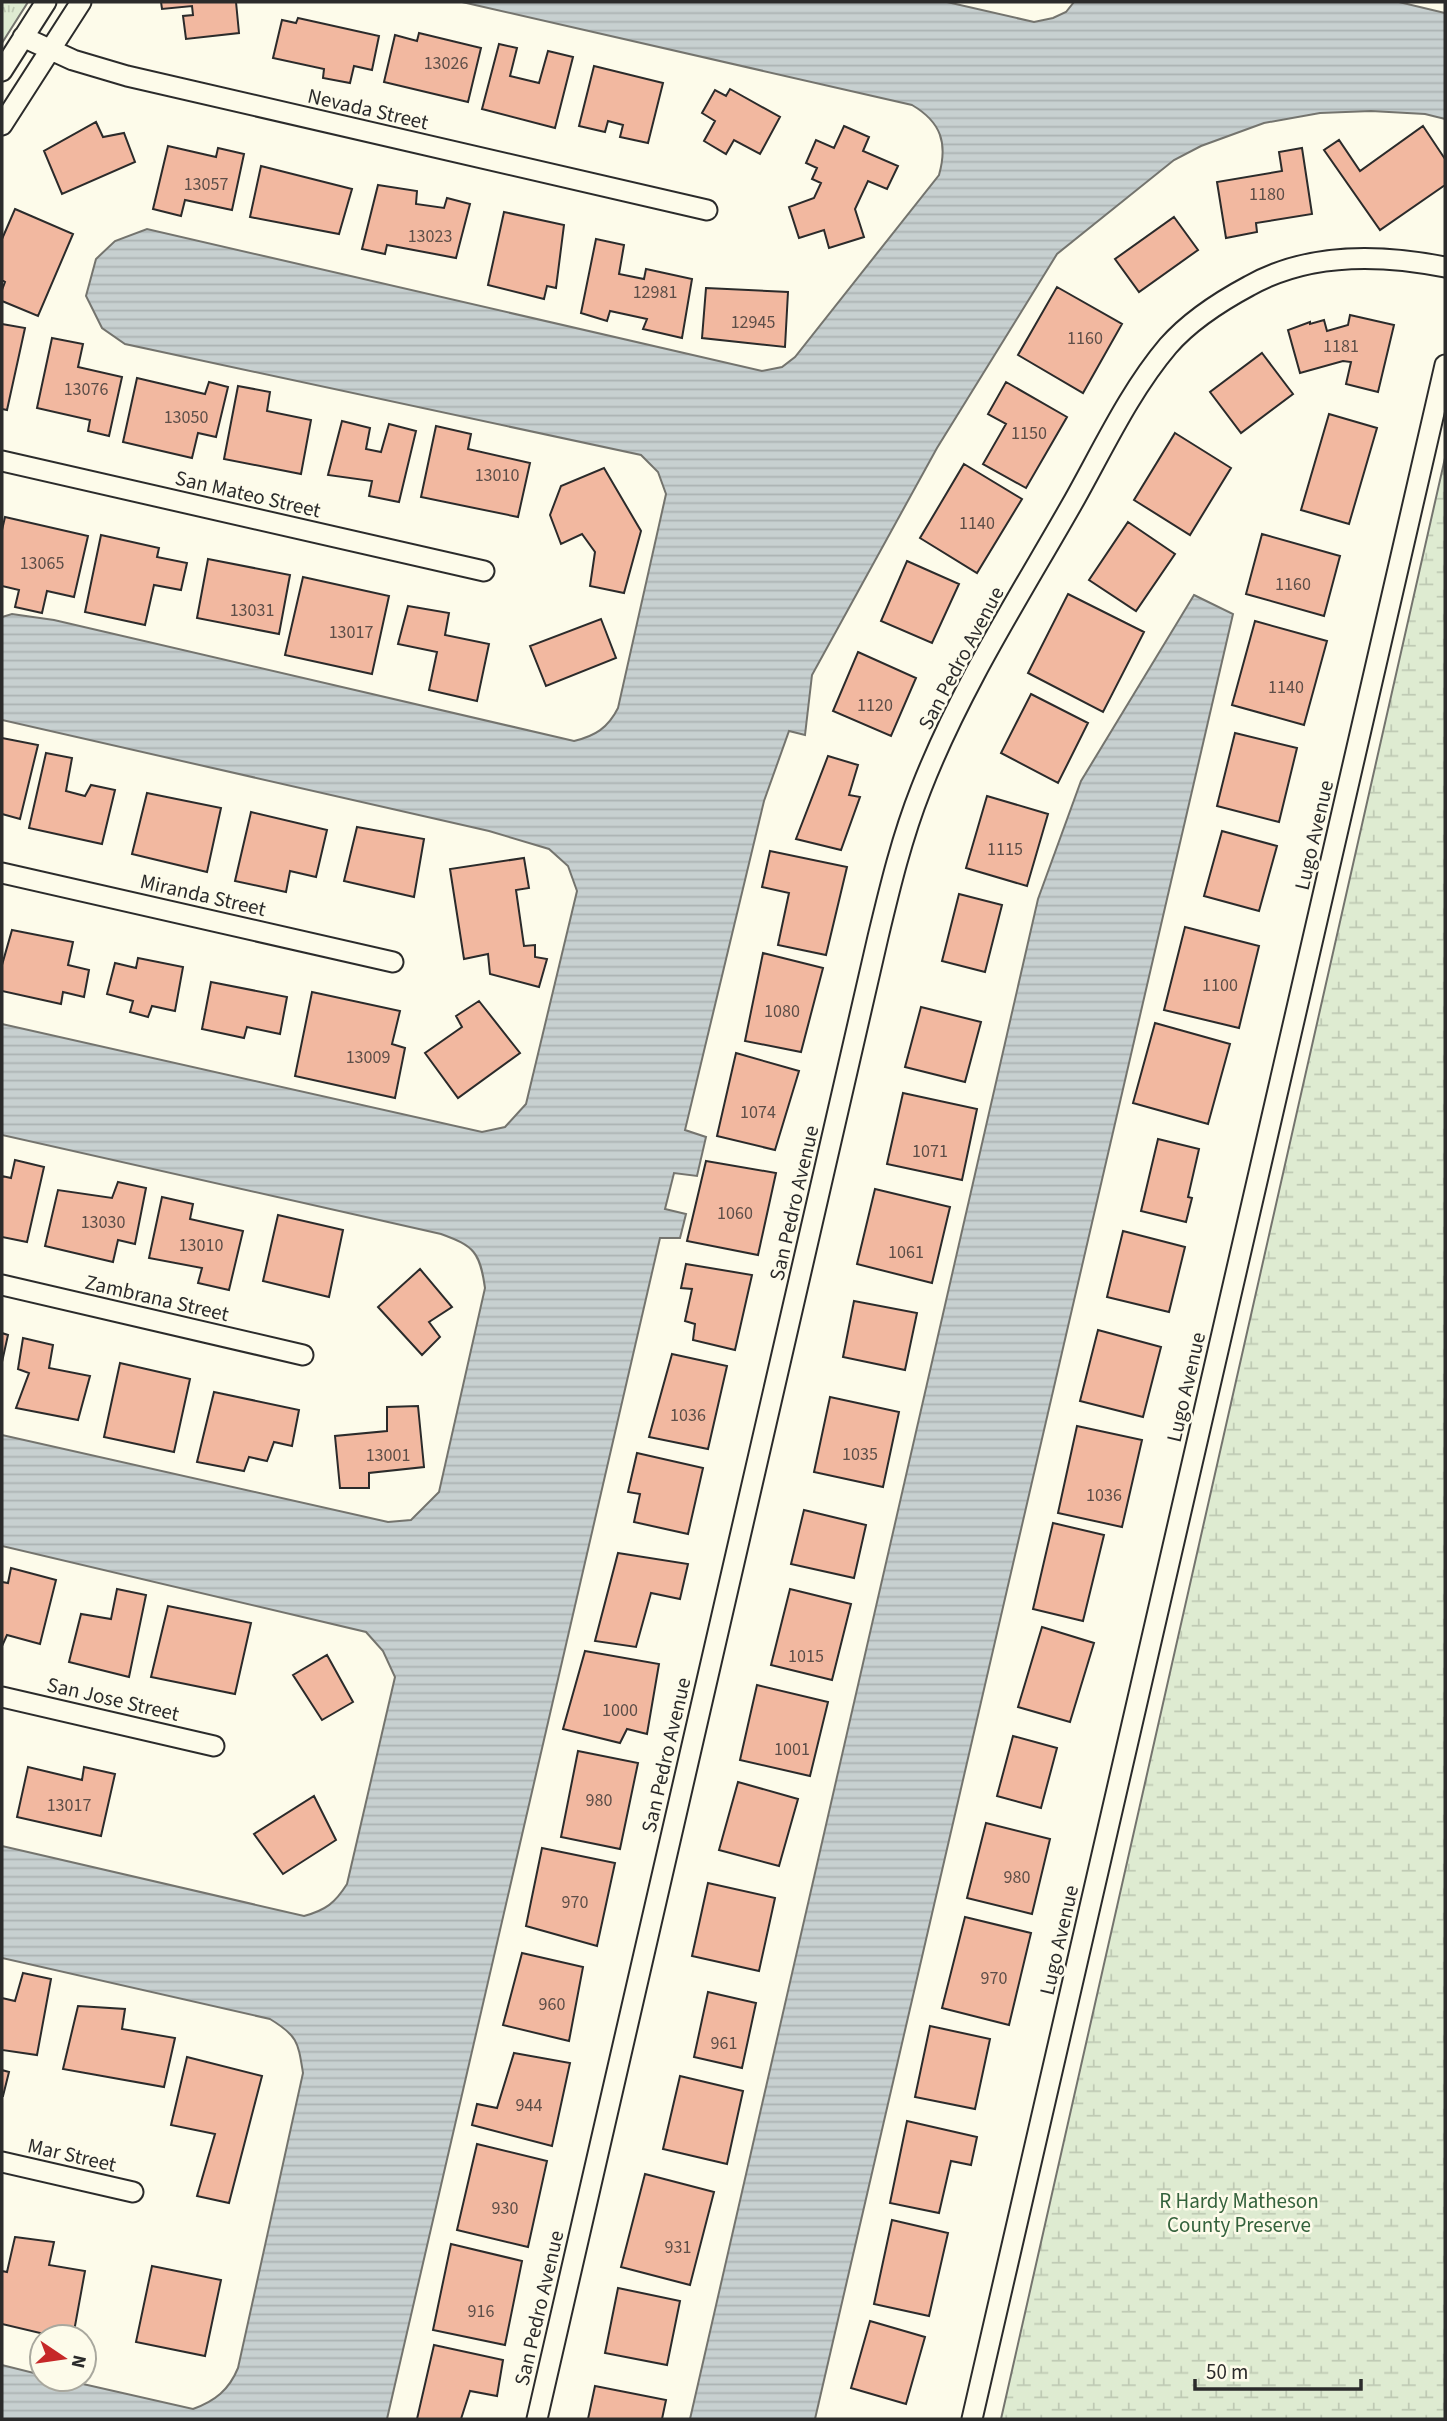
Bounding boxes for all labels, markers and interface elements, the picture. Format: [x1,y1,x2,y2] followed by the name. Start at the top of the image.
[424,51,468,76] house number: 13026
[305,81,431,137] street label: Nevada Street
[184,172,228,197] house number: 13057
[1249,182,1285,207] house number: 1180
[408,224,452,249] house number: 13023
[633,280,677,305] house number: 12981
[731,310,775,335] house number: 12945
[1067,326,1103,351] house number: 1160
[1323,334,1359,359] house number: 1181
[64,377,108,402] house number: 13076
[164,405,208,430] house number: 13050
[1011,421,1047,446] house number: 1150
[172,463,324,525] street label: San Mateo Street
[475,463,519,488] house number: 13010
[959,511,995,536] house number: 1140
[20,551,64,576] house number: 13065
[1275,572,1311,597] house number: 1160
[911,581,1011,735] street label: San Pedro Avenue
[230,598,274,623] house number: 13031
[329,620,373,645] house number: 13017
[1268,675,1304,700] house number: 1140
[857,693,893,718] house number: 1120
[1287,777,1341,893] street label: Lugo Avenue
[987,837,1023,862] house number: 1115
[137,866,269,924] street label: Miranda Street
[1202,973,1238,998] house number: 1100
[764,999,800,1024] house number: 1080
[346,1045,390,1070] house number: 13009
[740,1100,776,1125] house number: 1074
[762,1122,826,1284] street label: San Pedro Avenue
[912,1139,948,1164] house number: 1071
[717,1201,753,1226] house number: 1060
[81,1210,125,1235] house number: 13030
[179,1233,223,1258] house number: 13010
[888,1240,924,1265] house number: 1061
[82,1267,232,1329] street label: Zambrana Street
[1159,1329,1213,1445] street label: Lugo Avenue
[670,1403,706,1428] house number: 1036
[842,1442,878,1467] house number: 1035
[366,1443,410,1468] house number: 13001
[1086,1483,1122,1508] house number: 1036
[788,1644,824,1669] house number: 1015
[44,1669,182,1729] street label: San Jose Street
[634,1674,698,1836] street label: San Pedro Avenue
[602,1698,638,1723] house number: 1000
[774,1737,810,1762] house number: 1001
[586,1788,612,1813] house number: 980
[47,1793,91,1818] house number: 13017
[1004,1865,1030,1890] house number: 980
[1032,1882,1086,1998] street label: Lugo Avenue
[562,1890,588,1915] house number: 970
[981,1966,1007,1991] house number: 970
[539,1992,565,2017] house number: 960
[711,2031,737,2056] house number: 961
[516,2093,542,2118] house number: 944
[25,2130,119,2180] street label: Mar Street
[1159,2186,1319,2240] park label: R Hardy Matheson County Preserve
[492,2196,518,2221] house number: 930
[507,2227,571,2389] street label: San Pedro Avenue
[665,2235,691,2260] house number: 931
[468,2299,494,2324] house number: 916
[28,2323,98,2393] north arrow
[1195,2348,1361,2392] scale bar
[64,2352,93,2371] text: N
[1206,2357,1248,2387] text: 50 m

